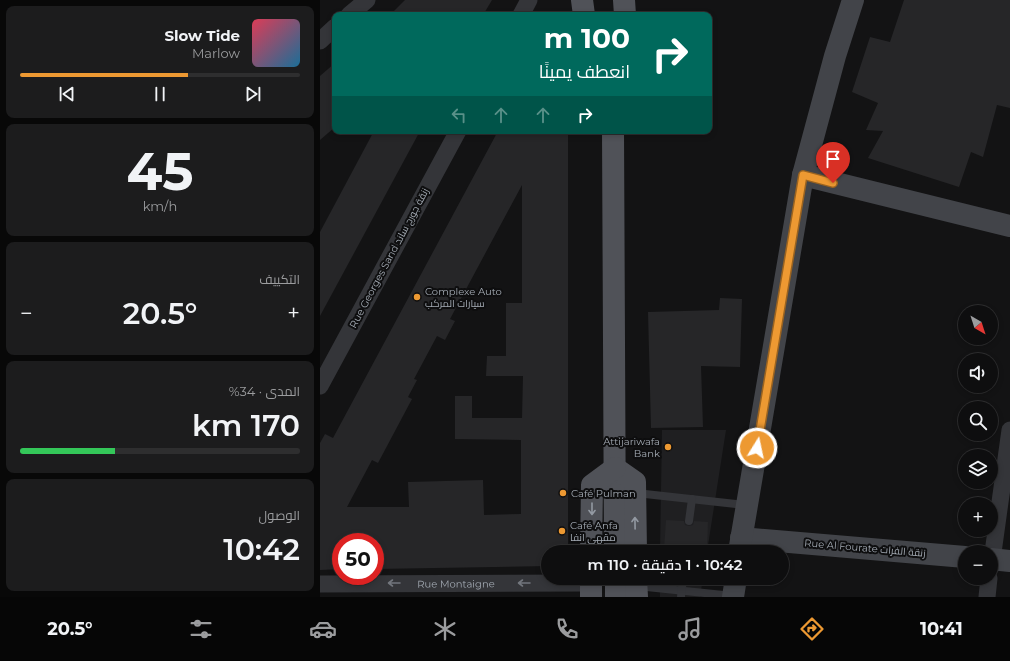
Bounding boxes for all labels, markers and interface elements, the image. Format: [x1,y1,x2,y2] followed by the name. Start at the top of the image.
[544,21,630,55] text: 100 m
[164,26,240,45] text: Slow Tide
[644,28,696,80] icon: right
[192,45,240,61] text: Marlow
[539,61,630,83] text: انعطف يمينًا
[56,83,78,105] icon: previous
[149,83,171,105] icon: pause
[242,83,264,105] icon: next
[448,104,470,126] icon: left
[490,104,512,126] icon: ahead
[532,104,554,126] icon: ahead
[574,104,596,126] icon: right
[127,140,193,203] text: 45
[816,142,850,183] pin
[822,148,844,170] icon: arrive
[346,186,432,330] street label: Rue Georges Sand زنقة جورج ساند
[143,198,177,214] text: km/h
[259,271,300,287] text: التكييف
[425,285,502,310] place label: Complexe Auto سيارات المركب
[412,292,422,302] marker: Complexe Auto سيارات المركب
[123,295,197,332] text: 20.5°
[20,300,33,327] text: −
[287,300,300,327] text: +
[958,305,998,345] north arrow
[958,305,998,585] map controls
[958,353,998,393] button: sound
[229,383,300,399] text: المدى · 34%
[958,401,998,441] button: search
[192,407,300,444] text: 170 km
[736,427,778,469] position arrow
[603,435,660,460] place label: Attijariwafa Bank
[663,442,673,452] marker: Attijariwafa Bank
[958,449,998,489] button: layers
[571,487,636,500] place label: Café Pulman
[558,488,568,498] marker: Café Pulman
[958,497,998,537] button: +
[588,502,596,515] one-way arrow
[259,507,300,523] text: الوصول
[631,517,639,530] one-way arrow
[570,519,618,544] place label: Café Anfa مقهى انفا
[557,526,567,536] marker: Café Anfa مقهى انفا
[223,531,300,568] text: 10:42
[332,533,384,585] speed limit sign: 50
[804,536,926,560] street label: Rue Al Fourate زنقة الفرات
[958,545,998,585] button: −
[588,555,742,574] text: 10:42 · 1 دقيقة · 110 m
[417,577,495,590] street label: Rue Montaigne
[388,579,401,587] one-way arrow
[518,579,531,587] one-way arrow
[187,615,215,643] icon: filters
[309,615,337,643] icon: car
[431,615,459,643] icon: climate
[553,615,581,643] icon: phone
[676,615,704,643] icon: music
[798,615,826,643] icon: directions
[47,618,93,640] text: 20.5°
[920,618,963,640] text: 10:41

